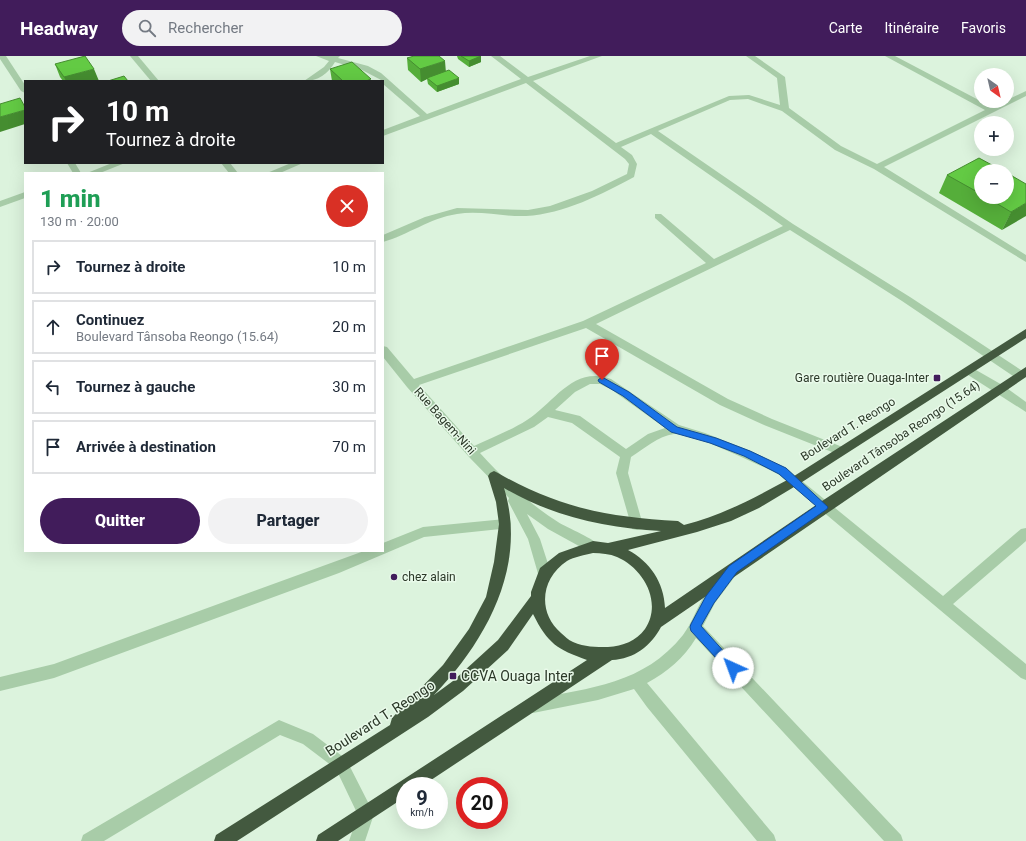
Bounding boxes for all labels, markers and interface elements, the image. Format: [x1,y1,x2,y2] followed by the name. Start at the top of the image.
[122,10,402,46] search box
[20,17,98,40] text: Headway
[136,17,158,39] icon: search
[168,19,243,37] text: Rechercher
[829,20,862,36] text: Carte
[884,20,939,36] text: Itinéraire
[961,20,1006,36] text: Favoris
[974,68,1014,108] north arrow
[974,68,1014,204] map controls
[106,95,169,128] text: 10 m
[40,96,92,148] icon: right
[974,116,1014,156] button: +
[106,129,235,150] text: Tournez à droite
[974,164,1014,204] button: −
[40,185,101,213] text: 1 min
[326,185,368,227] button: close
[40,214,119,229] text: 130 m · 20:00
[42,256,64,278] icon: right
[76,258,185,276] text: Tournez à droite
[332,258,366,276] text: 10 m
[76,311,144,329] text: Continuez
[42,316,64,338] icon: ahead
[332,318,366,336] text: 20 m
[76,329,279,344] text: Boulevard Tânsoba Reongo (15.64)
[585,339,619,380] pin
[591,345,613,367] icon: arrive
[795,371,929,385] place label: Gare routière Ouaga-Inter
[932,373,942,383] marker: Gare routière Ouaga-Inter
[42,376,64,398] icon: left
[76,378,195,396] text: Tournez à gauche
[332,378,366,396] text: 30 m
[820,378,982,494] street label: Boulevard Tânsoba Reongo (15.64)
[411,385,479,457] street label: Rue Bagem-Nini
[798,394,898,464] street label: Boulevard T. Reongo
[42,436,64,458] icon: arrive
[76,438,216,456] text: Arrivée à destination
[332,438,366,456] text: 70 m
[40,498,200,544] button: Quitter
[208,498,368,544] button: Partager
[402,570,456,584] place label: chez alain
[389,572,399,582] marker: chez alain
[712,647,754,689] position arrow
[461,668,573,684] place label: CCVA Ouaga Inter
[448,671,458,681] marker: CCVA Ouaga Inter
[322,677,438,759] street label: Boulevard T. Reongo
[456,777,508,829] speed limit sign: 20
[416,786,428,810] text: 9
[410,807,434,818] text: km/h

